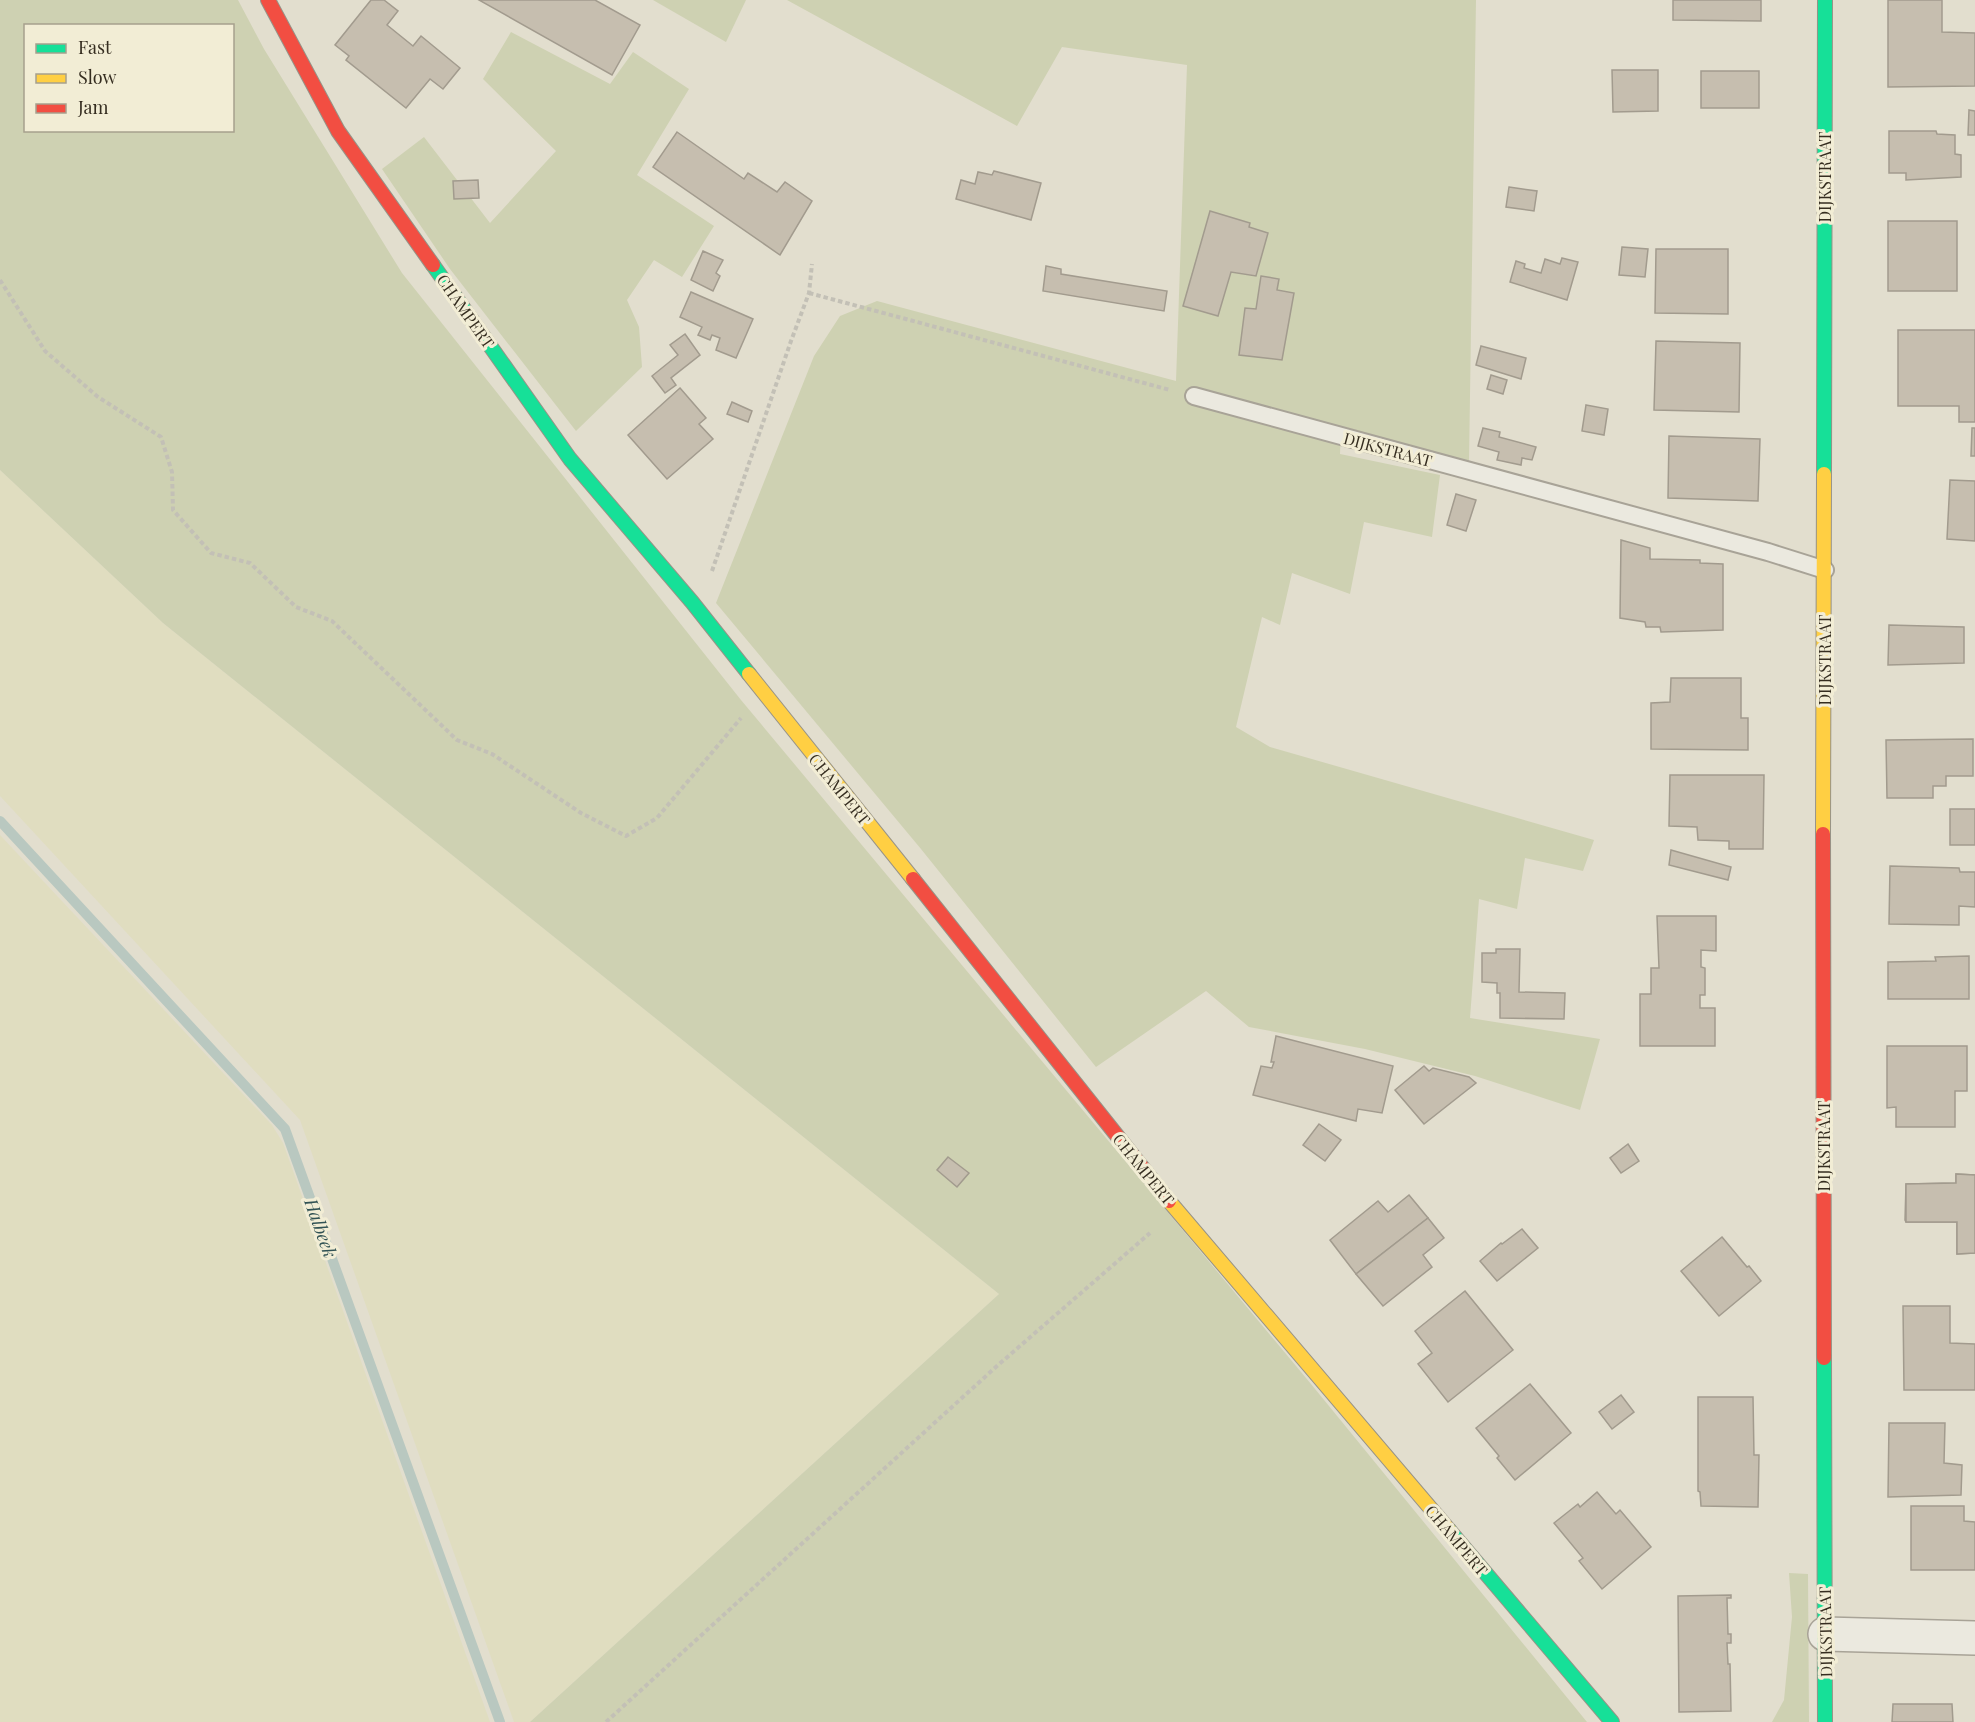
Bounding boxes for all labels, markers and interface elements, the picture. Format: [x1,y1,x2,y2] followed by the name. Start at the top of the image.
[24,24,234,132] legend
[78,35,112,59] text: Fast
[78,65,116,89] text: Slow
[77,95,108,119] text: Jam
[1814,132,1835,222] street label: DIJKSTRAAT
[433,270,499,352] street label: CHAMPERT
[1341,427,1435,471] street label: DIJKSTRAAT
[1814,615,1835,705] street label: DIJKSTRAAT
[805,749,875,829] street label: CHAMPERT
[1813,1101,1834,1191] street label: DIJKSTRAAT
[1109,1129,1179,1209] street label: CHAMPERT
[299,1194,343,1261] water label: Halbeek
[1421,1500,1493,1580] street label: CHAMPERT
[1814,1586,1836,1678] street label: DIJKSTRAAT

